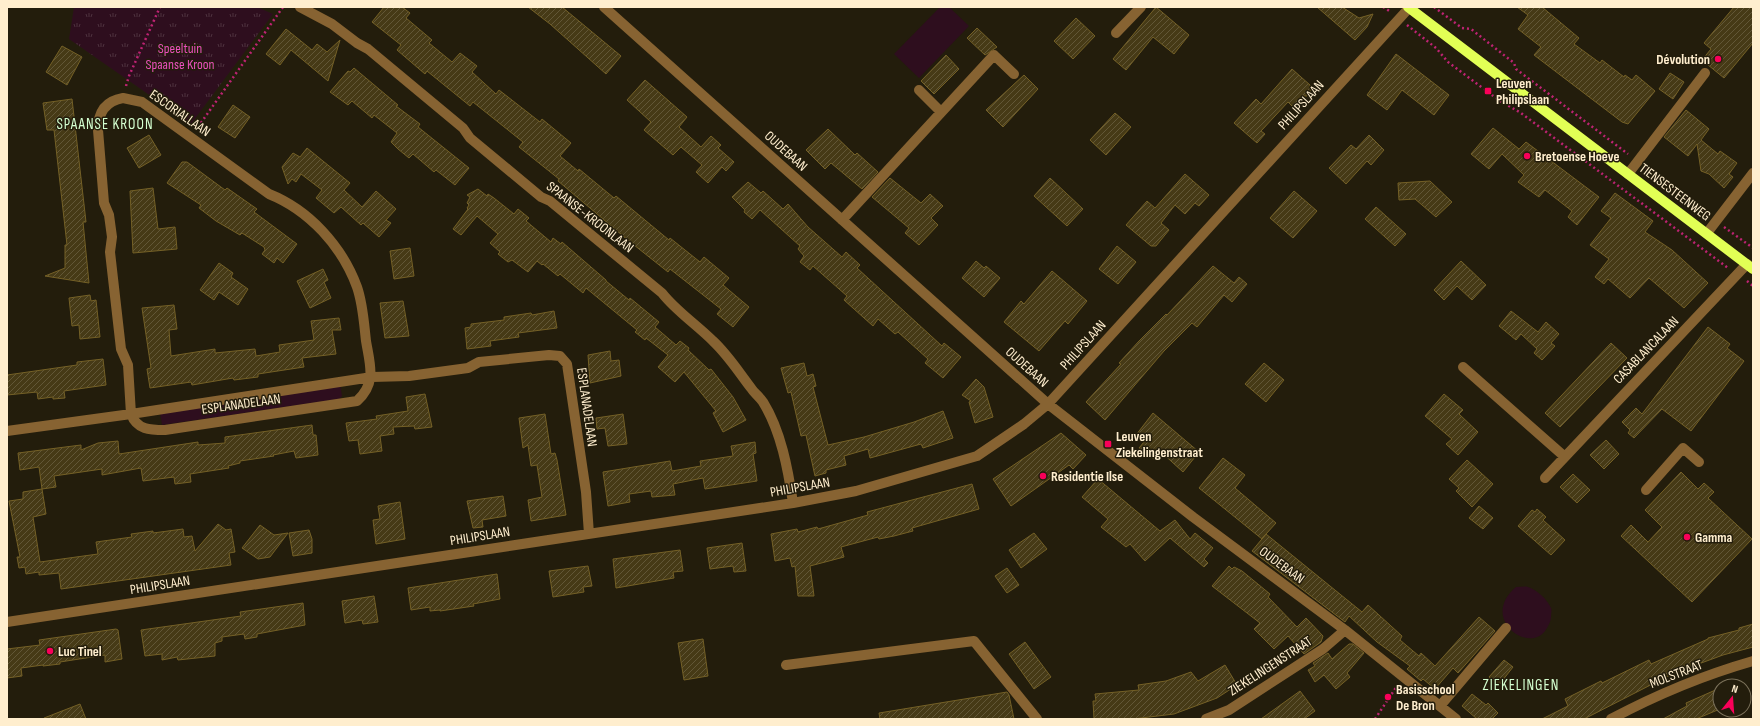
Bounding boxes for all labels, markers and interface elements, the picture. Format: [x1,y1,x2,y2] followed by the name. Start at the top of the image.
[145,40,215,73] park label: Speeltuin Spaanse Kroon
[1656,51,1710,68] place label: Dévolution
[1713,54,1723,64] marker: Dévolution
[1496,75,1549,108] place label: Leuven Philipslaan
[1274,77,1328,133] street label: PHILIPSLAAN
[146,86,214,140] street label: ESCORIALLAAN
[1483,86,1493,96] marker: Leuven Philipslaan
[56,115,154,134] district label: SPAANSE KROON
[761,127,811,175] street label: OUDEBAAN
[1535,148,1619,165] place label: Bretoense Hoeve
[1522,151,1532,161] marker: Bretoense Hoeve
[1636,160,1714,224] street label: TIENSESTEENWEG
[543,178,637,256] street label: SPAANSE-KROONLAAN
[1610,313,1682,387] street label: CASABLANCALAAN
[1056,317,1110,373] street label: PHILIPSLAAN
[1002,343,1052,391] street label: OUDEBAAN
[573,366,601,448] street label: ESPLANADELAAN
[200,390,282,418] street label: ESPLANADELAAN
[1116,428,1203,461] place label: Leuven Ziekelingenstraat
[1103,439,1113,449] marker: Leuven Ziekelingenstraat
[1051,468,1123,485] place label: Residentie Ilse
[1038,471,1048,481] marker: Residentie Ilse
[769,473,831,501] street label: PHILIPSLAAN
[449,523,511,549] street label: PHILIPSLAAN
[1695,529,1733,546] place label: Gamma
[1682,532,1692,542] marker: Gamma
[1256,543,1308,587] street label: OUDEBAAN
[129,572,191,598] street label: PHILIPSLAAN
[1225,632,1315,699] street label: ZIEKELINGENSTRAAT
[58,643,102,660] place label: Luc Tinel
[45,646,55,656] marker: Luc Tinel
[1647,656,1705,692] street label: MOLSTRAAT
[1483,676,1559,695] district label: ZIEKELINGEN
[1712,678,1752,718] north arrow
[1396,681,1455,714] place label: Basisschool De Bron
[1730,682,1740,696] text: N
[1383,692,1393,702] marker: Basisschool De Bron

